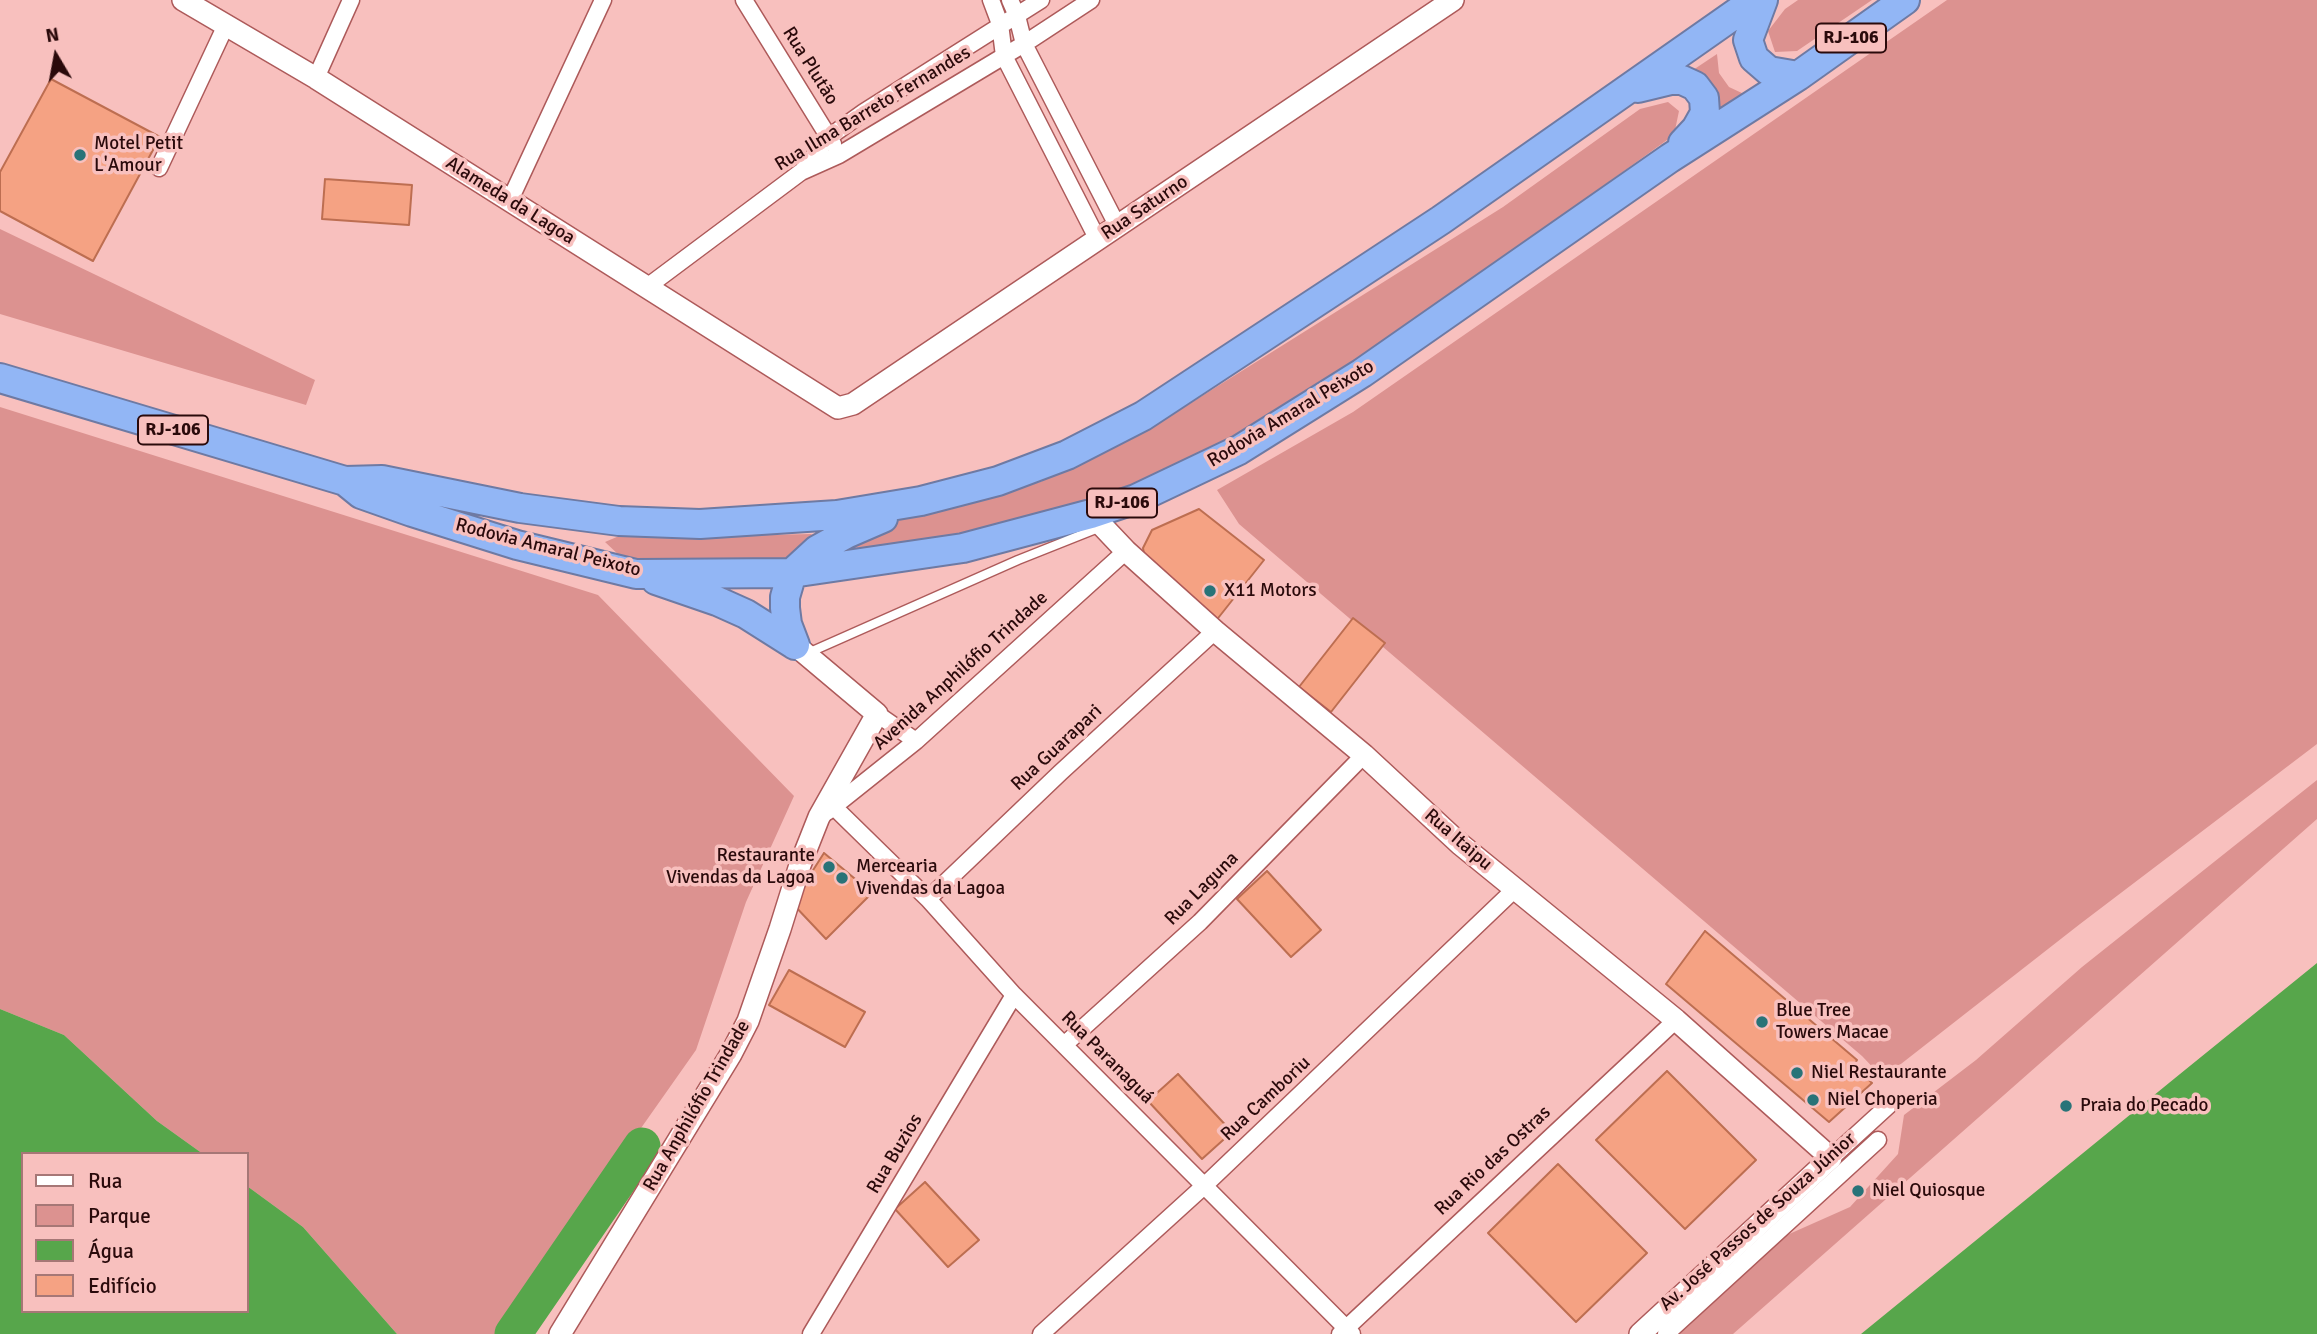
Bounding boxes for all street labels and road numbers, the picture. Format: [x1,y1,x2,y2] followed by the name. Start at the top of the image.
[777,23,843,109] street label: Rua Plutão
[1816,24,1886,52] road number: RJ-106
[771,41,975,177] street label: Rua Ilma Barreto Fernandes
[441,152,579,250] street label: Alameda da Lagoa
[1097,171,1193,245] street label: Rua Saturno
[1204,355,1378,473] street label: Rodovia Amaral Peixoto
[138,416,208,444] road number: RJ-106
[1087,489,1157,518] road number: RJ-106
[453,514,643,582] street label: Rodovia Amaral Peixoto
[869,587,1053,755] street label: Avenida Anphilófio Trindade
[1007,700,1107,796] street label: Rua Guarapari
[1419,804,1497,876] street label: Rua Itaipu
[1160,847,1244,931] street label: Rua Laguna
[1056,1007,1158,1109] street label: Rua Paranaguá
[639,1017,755,1195] street label: Rua Anphilófio Trindade
[1217,1052,1315,1146] street label: Rua Camboriu
[1430,1101,1556,1221] street label: Rua Rio das Ostras
[862,1110,928,1198] street label: Rua Buzios
[1655,1128,1861,1316] street label: Av. José Passos de Souza Júnior

